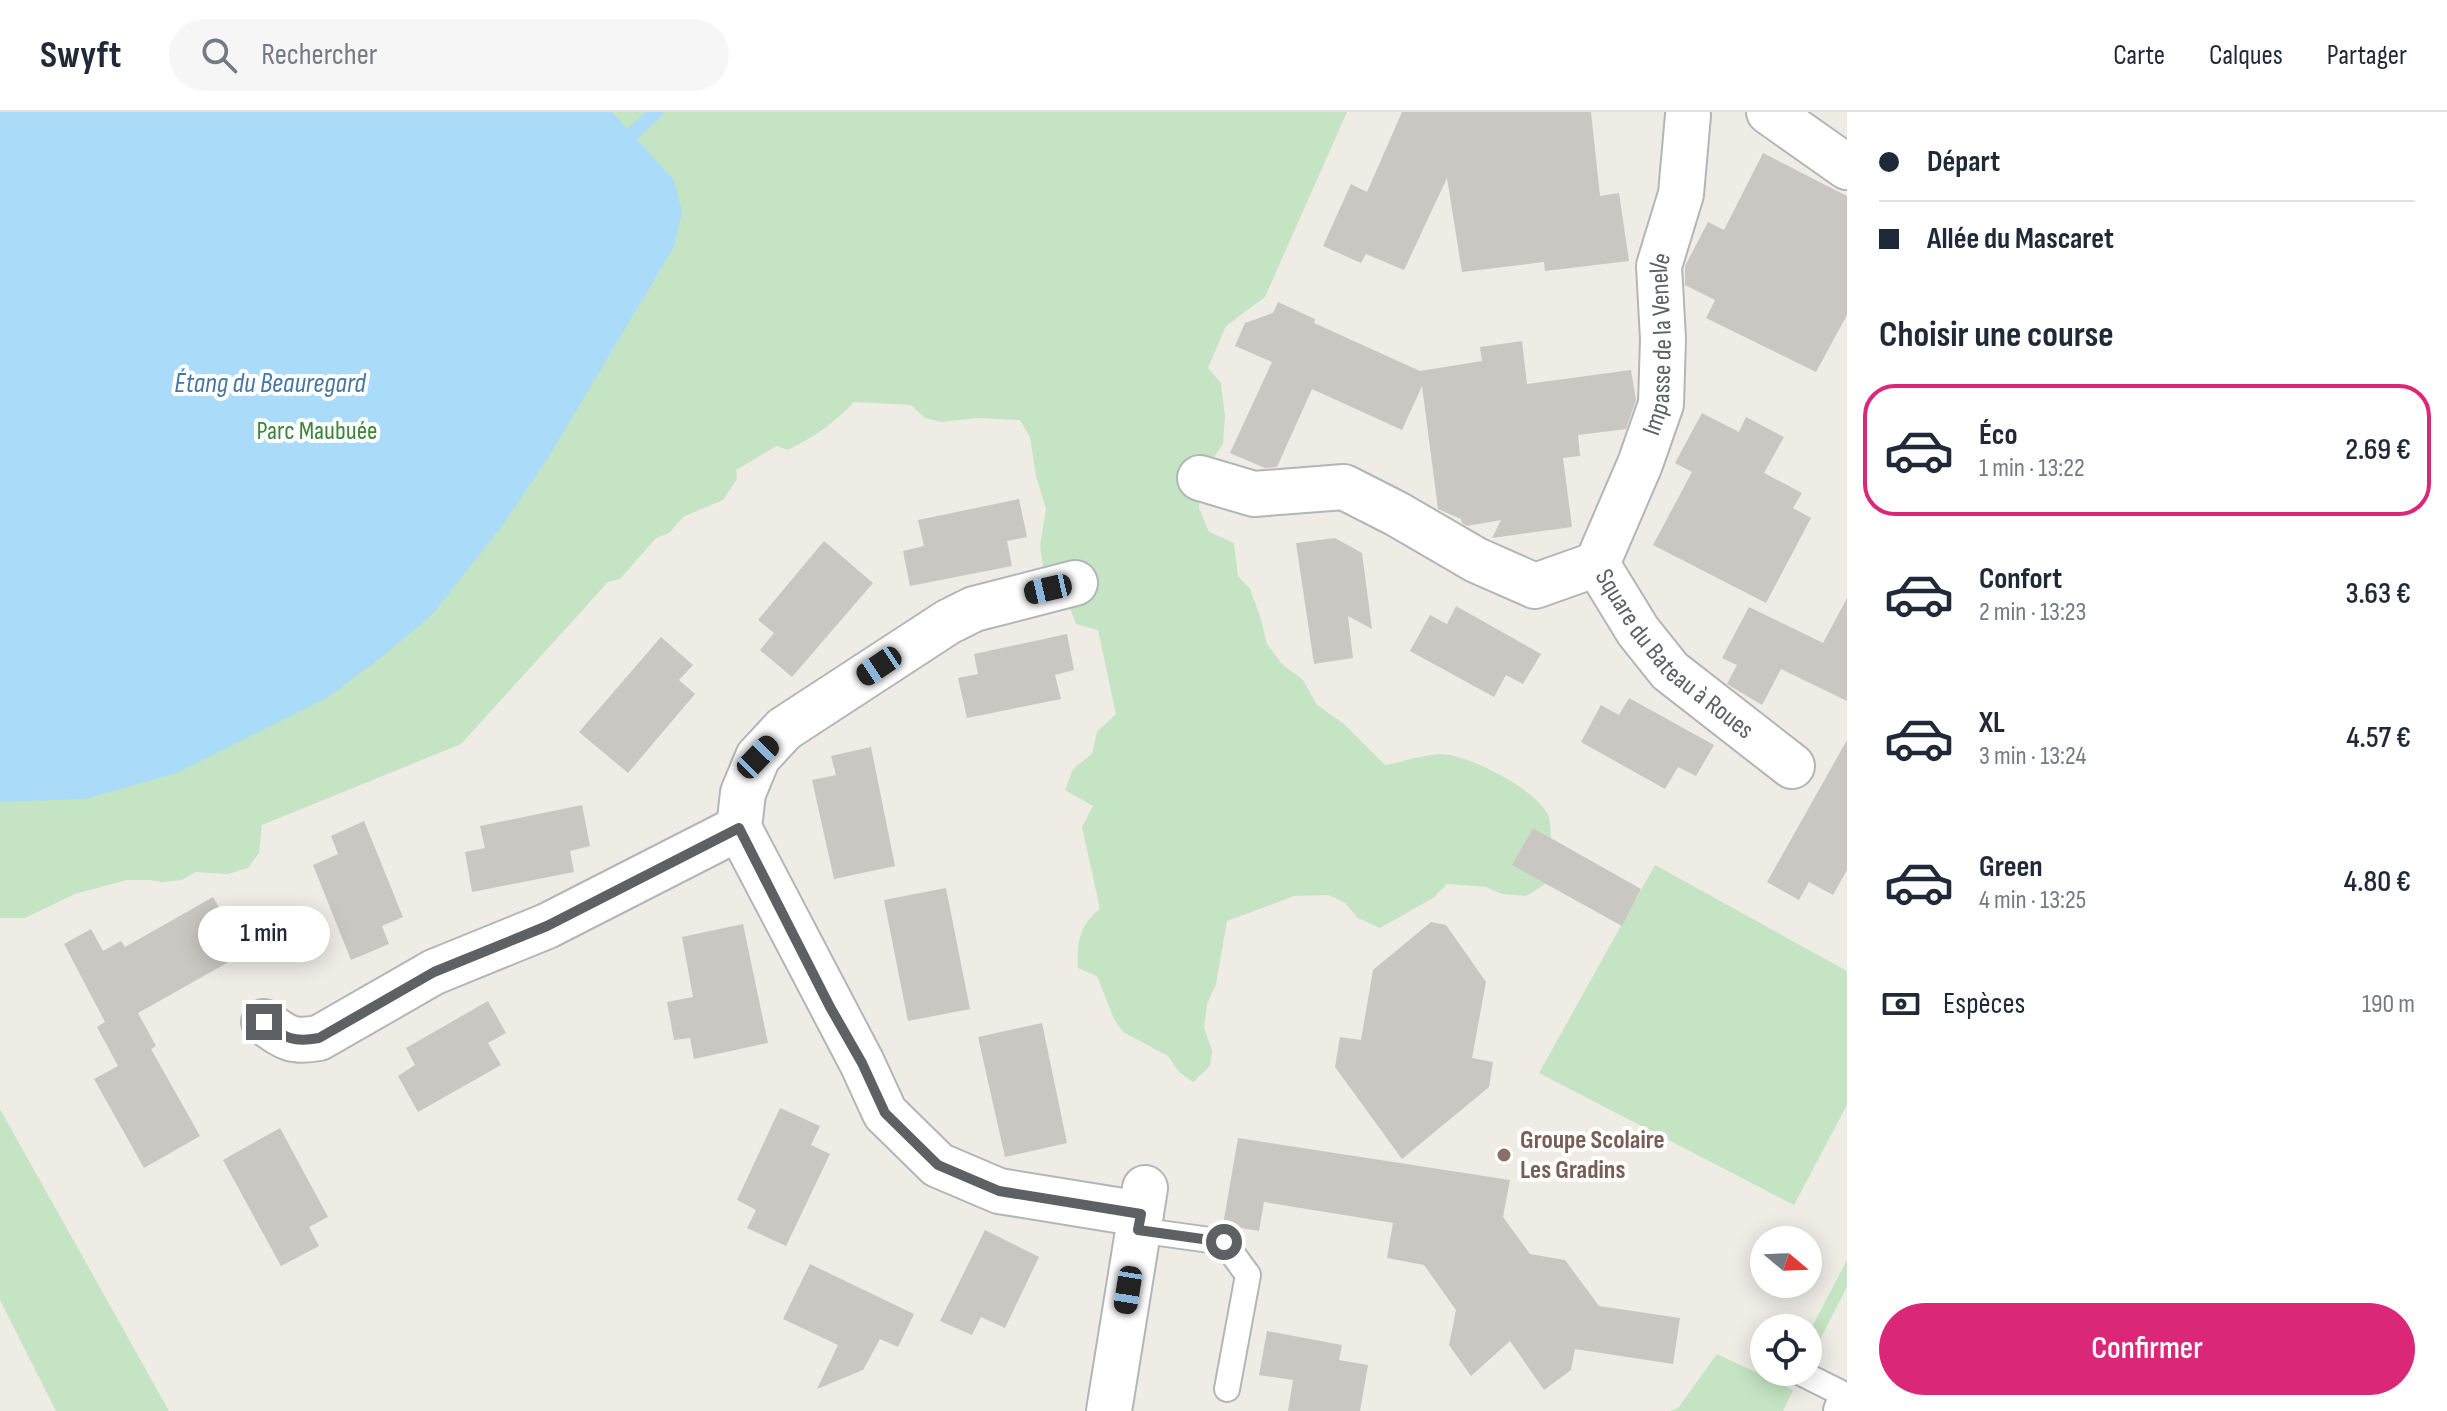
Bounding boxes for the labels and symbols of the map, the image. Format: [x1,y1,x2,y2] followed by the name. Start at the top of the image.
[1636,249,1678,439] street label: Impasse de la Venelle
[174,367,367,400] water label: Étang du Beauregard
[256,416,378,447] park label: Parc Maubuée
[1588,564,1760,746] street label: Square du Bateau à Roues
[1022,572,1074,606] car
[852,643,906,689] car
[733,731,783,783] car
[198,906,330,962] callout: 1 min
[246,1004,282,1040] route end
[1520,1125,1665,1186] place label: Groupe Scolaire Les Gradins
[1495,1146,1513,1164] marker: Groupe Scolaire Les Gradins
[1206,1224,1242,1260] route start
[1750,1226,1822,1298] north arrow
[1112,1264,1144,1316] car

